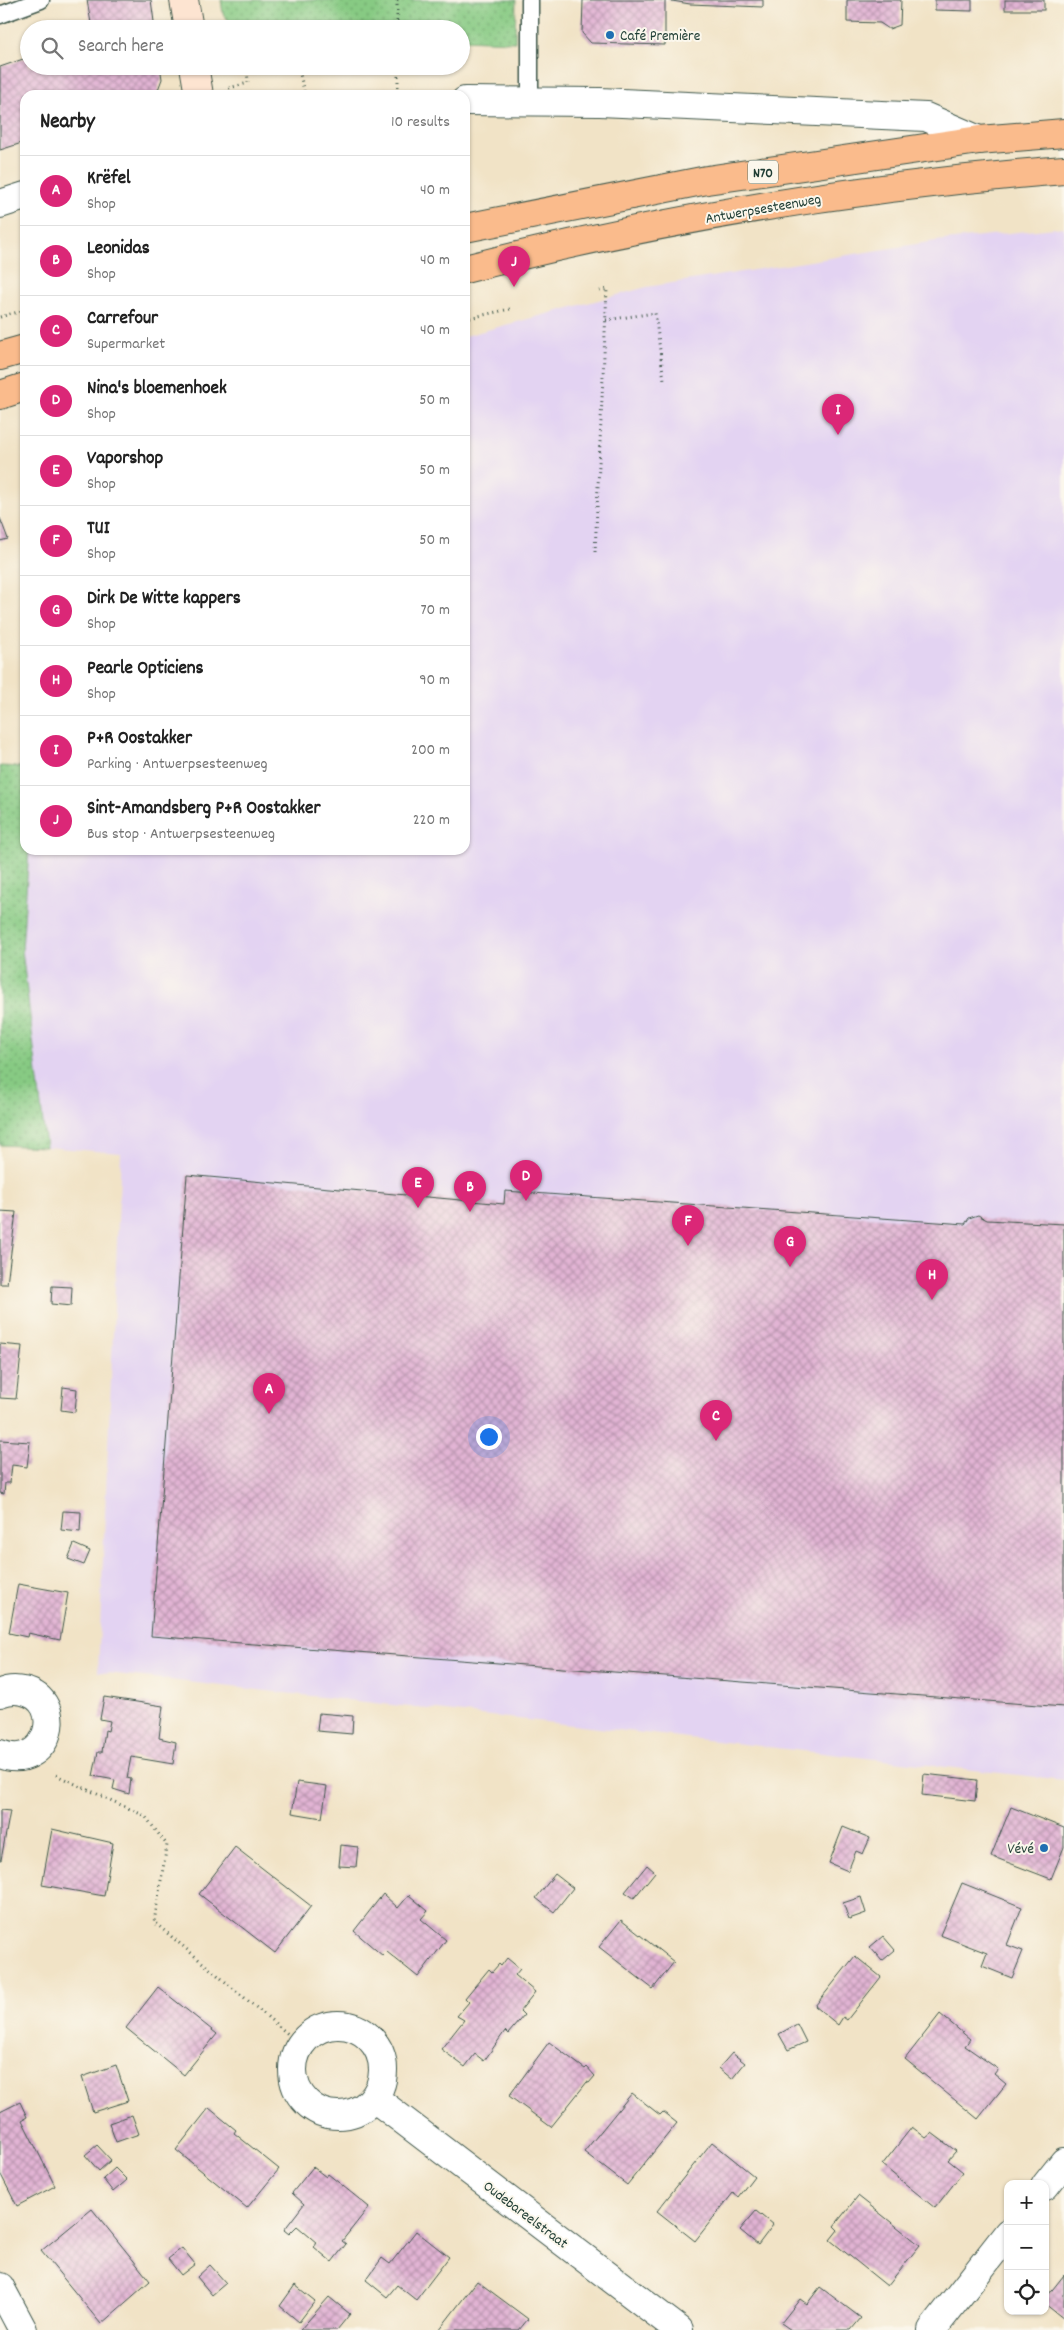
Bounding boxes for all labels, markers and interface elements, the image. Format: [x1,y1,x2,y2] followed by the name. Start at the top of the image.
[20,20,470,75] search box
[620,26,701,48] place label: Café Première
[604,29,616,41] marker: Café Première
[38,34,66,62] icon: search
[78,34,164,61] text: Search here
[40,108,95,138] text: Nearby
[391,111,450,134] text: 10 results
[748,160,778,183] road number: N70
[87,166,131,193] text: Krëfel
[52,179,60,202] text: A
[420,179,450,202] text: 40 m
[704,189,823,231] street label: Antwerpsesteenweg
[87,193,116,216] text: Shop
[87,236,150,263] text: Leonidas
[498,246,530,287] pin: J
[52,249,60,272] text: B
[420,249,450,272] text: 40 m
[87,263,116,286] text: Shop
[87,306,158,333] text: Carrefour
[52,319,60,342] text: C
[420,319,450,342] text: 40 m
[87,333,165,356] text: Supermarket
[87,376,227,403] text: Nina's bloemenhoek
[52,389,60,412] text: D
[419,389,450,412] text: 50 m
[822,394,854,435] pin: I
[87,403,116,426] text: Shop
[87,446,163,473] text: Vaporshop
[52,459,60,482] text: E
[419,459,450,482] text: 50 m
[87,473,116,496] text: Shop
[87,516,110,543] text: TUI
[52,529,60,552] text: F
[419,529,450,552] text: 50 m
[87,543,116,566] text: Shop
[87,586,241,613] text: Dirk De Witte kappers
[52,599,60,622] text: G
[420,599,450,622] text: 70 m
[87,613,116,636] text: Shop
[87,656,204,683] text: Pearle Opticiens
[52,669,60,692] text: H
[419,669,450,692] text: 90 m
[87,683,116,706] text: Shop
[87,726,192,753] text: P+R Oostakker
[54,739,58,762] text: I
[411,739,450,762] text: 200 m
[87,753,268,776] text: Parking · Antwerpsesteenweg
[87,796,321,823] text: Sint-Amandsberg P+R Oostakker
[53,809,59,832] text: J
[413,809,450,832] text: 220 m
[87,823,275,846] text: Bus stop · Antwerpsesteenweg
[510,1160,542,1201] pin: D
[402,1167,434,1208] pin: E
[454,1171,486,1212] pin: B
[672,1205,704,1246] pin: F
[774,1226,806,1267] pin: G
[916,1259,948,1300] pin: H
[253,1373,285,1414] pin: A
[700,1400,732,1441] pin: C
[476,1424,502,1450] your location
[1008,1839,1034,1861] place label: Vévé
[1038,1842,1050,1854] marker: Vévé
[478,2176,572,2255] street label: Oudebareelstraat
[1004,2180,1049,2315] map controls
[1004,2180,1049,2225] button: +
[1004,2225,1049,2270] button: −
[1004,2270,1049,2315] button: locate

